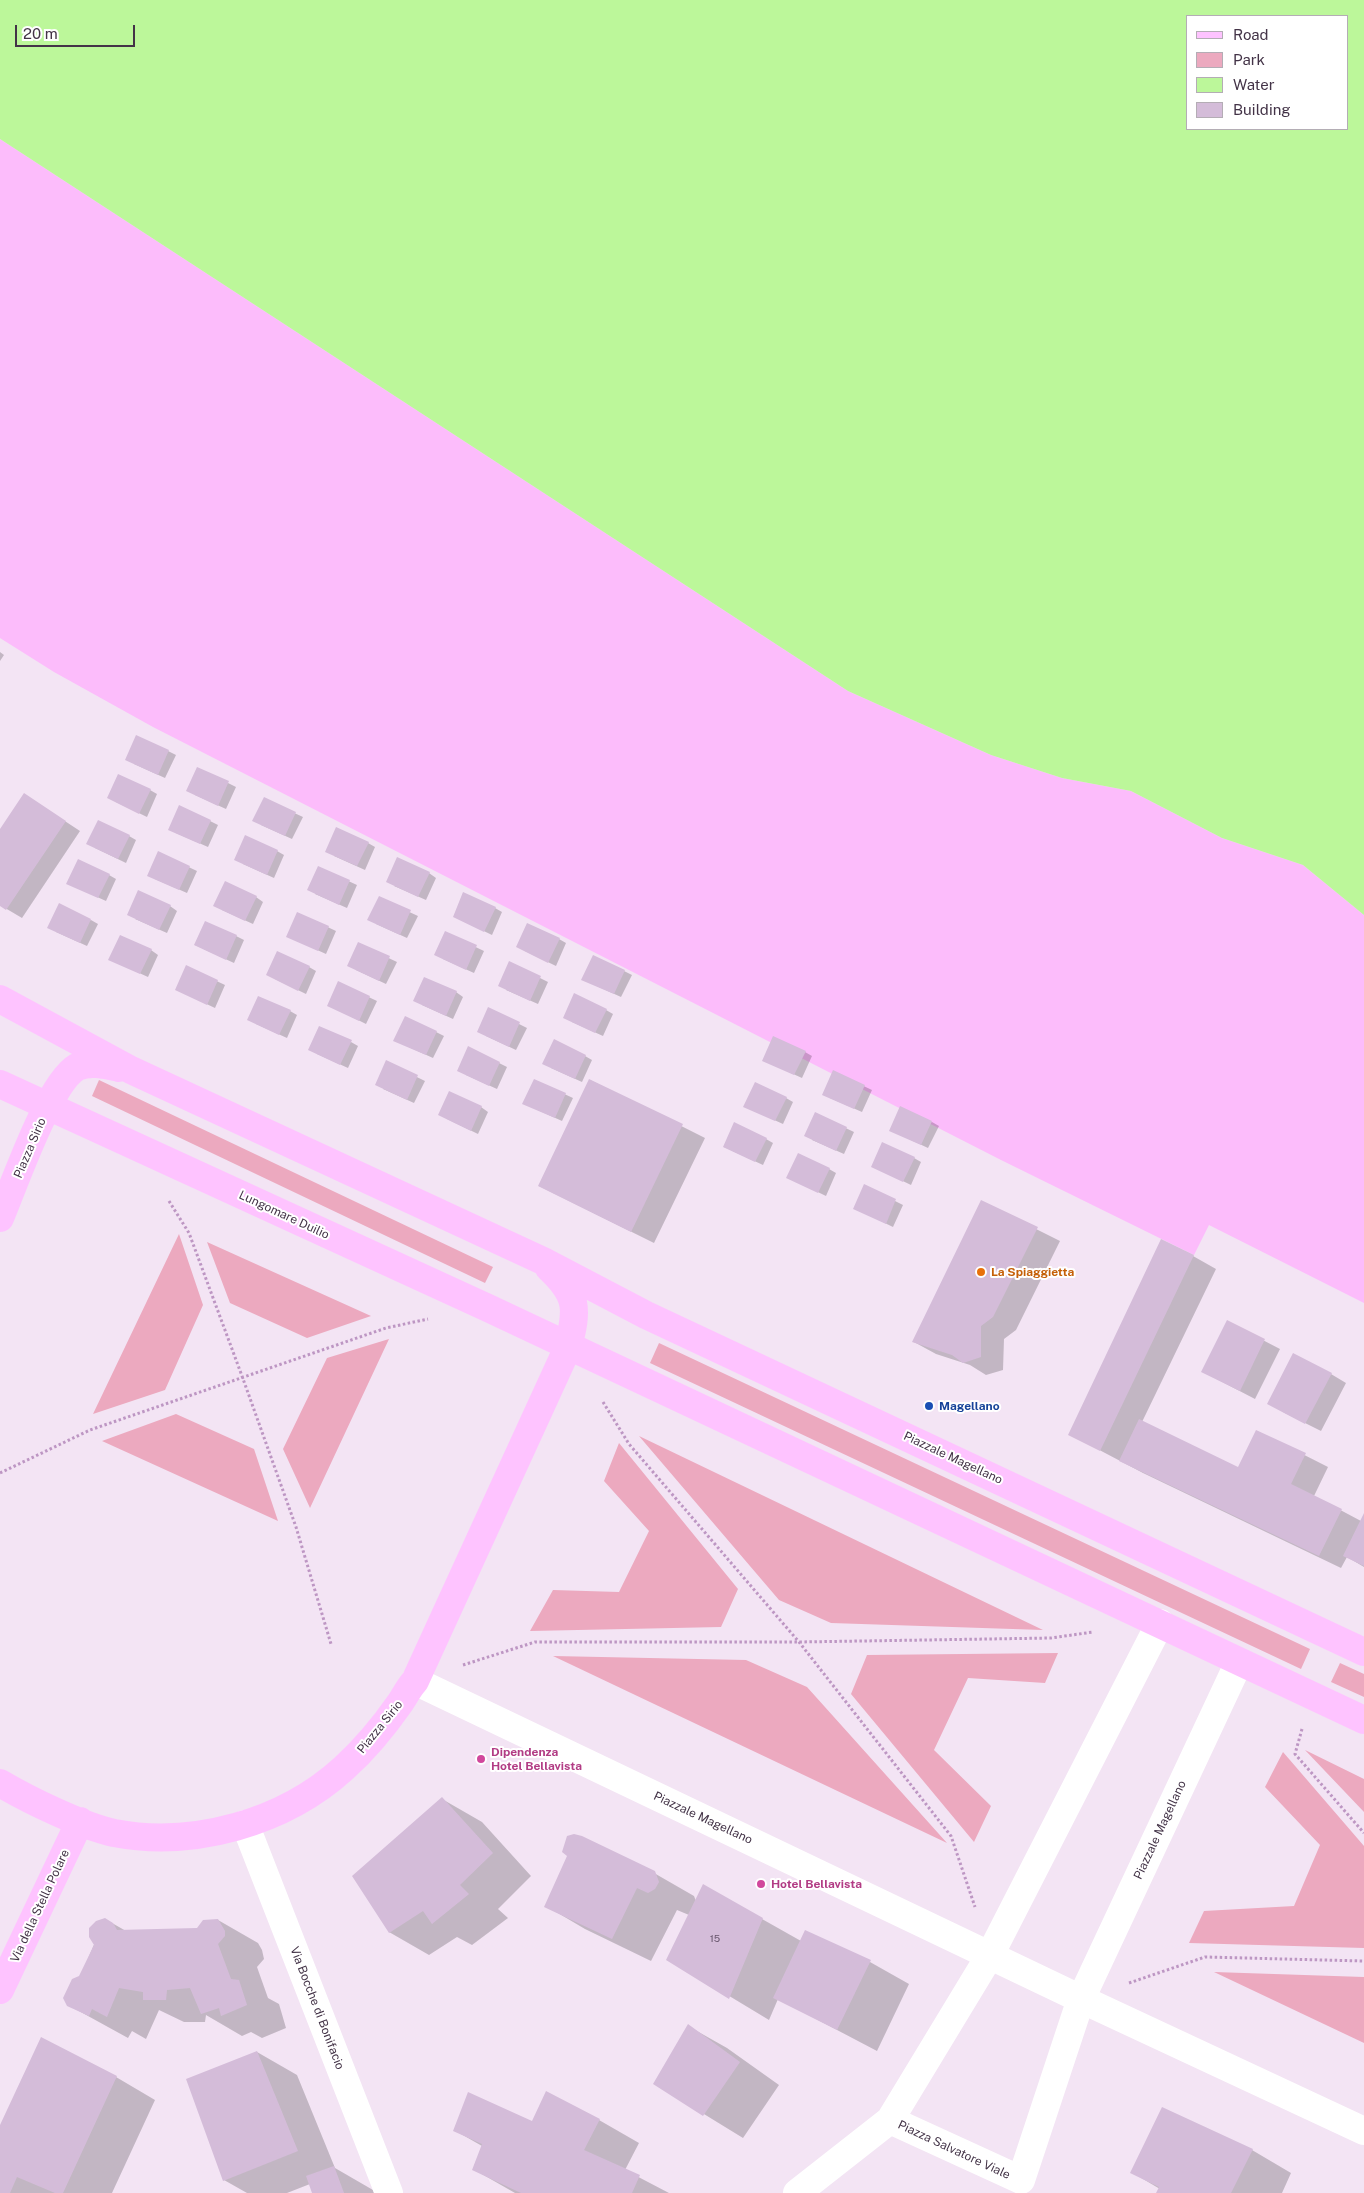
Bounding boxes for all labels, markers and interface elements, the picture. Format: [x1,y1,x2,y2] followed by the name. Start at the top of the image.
[18,15,138,47] scale bar
[1186,15,1349,130] legend
[23,25,58,42] text: 20 m
[1233,26,1269,43] text: Road
[1233,51,1265,68] text: Park
[1233,76,1275,93] text: Water
[1233,101,1291,118] text: Building
[11,1116,49,1180] street label: Piazza Sirio
[237,1188,331,1242] street label: Lungomare Duilio
[991,1265,1074,1279] place label: La Spiaggietta
[975,1266,987,1278] marker: La Spiaggietta
[939,1399,1000,1413] place label: Magellano
[923,1400,935,1412] marker: Magellano
[901,1429,1005,1487] street label: Piazzale Magellano
[354,1698,406,1756] street label: Piazza Sirio
[491,1745,582,1773] place label: Dipendenza Hotel Bellavista
[475,1753,487,1765] marker: Dipendenza Hotel Bellavista
[1131,1778,1189,1882] street label: Piazzale Magellano
[651,1789,755,1847] street label: Piazzale Magellano
[8,1847,72,1965] street label: Via della Stella Polare
[771,1877,862,1891] place label: Hotel Bellavista
[755,1878,767,1890] marker: Hotel Bellavista
[710,1933,720,1945] house number: 15
[287,1944,347,2072] street label: Via Bocche di Bonifacio
[896,2118,1012,2182] street label: Piazza Salvatore Viale

